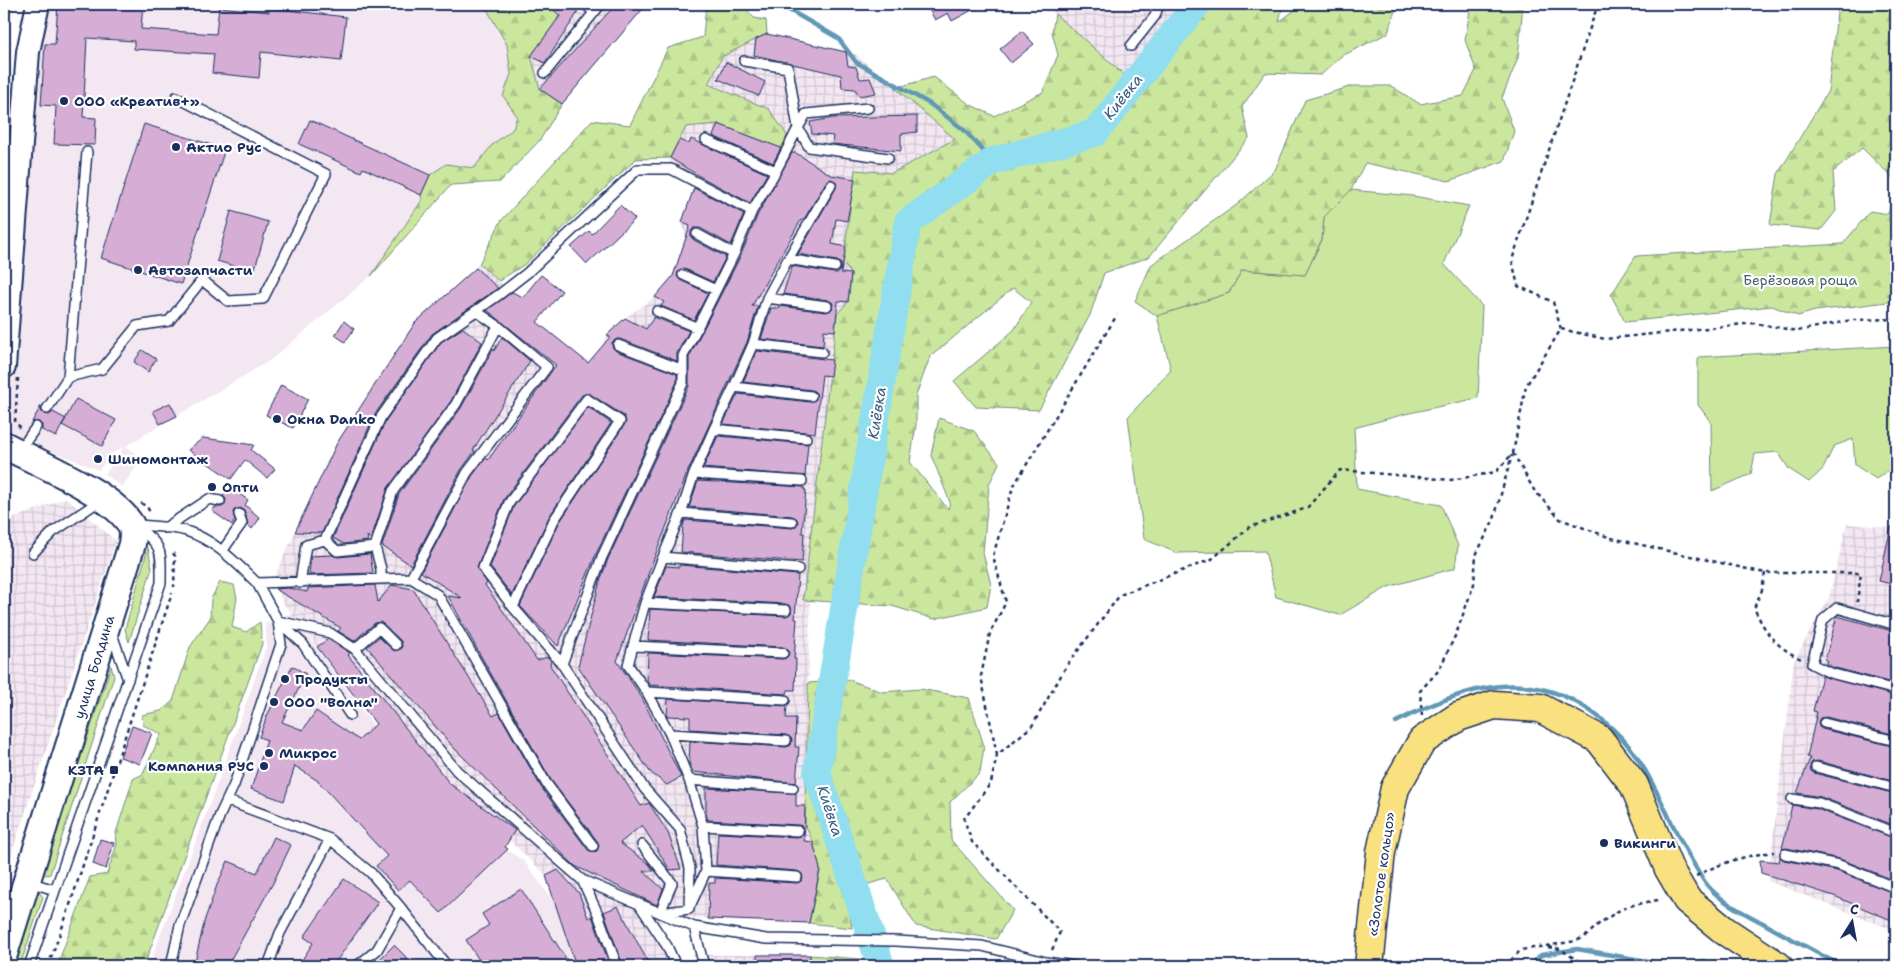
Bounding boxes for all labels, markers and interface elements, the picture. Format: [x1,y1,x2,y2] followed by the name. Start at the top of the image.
[1099,70,1147,124] water label: Киёвка
[74,92,200,110] place label: ООО «Креатив+»
[58,95,70,107] marker: ООО «Креатив+»
[186,138,262,156] place label: Актио Рус
[170,141,182,153] marker: Актио Рус
[148,261,253,279] place label: Автозапчасти
[132,264,144,276] marker: Автозапчасти
[1743,271,1857,289] park label: Берёзовая роща
[863,385,891,441] water label: Киёвка
[287,410,376,428] place label: Окна Danko
[271,413,283,425] marker: Окна Danko
[108,450,208,468] place label: Шиномонтаж
[92,453,104,465] marker: Шиномонтаж
[222,478,259,496] place label: Опти
[206,481,218,493] marker: Опти
[70,613,118,721] street label: улица Болдина
[295,670,368,688] place label: Продукты
[279,673,291,685] marker: Продукты
[284,693,378,711] place label: ООО "Волна"
[268,696,280,708] marker: ООО "Волна"
[279,744,337,762] place label: Микрос
[263,747,275,759] marker: Микрос
[148,757,254,775] place label: Компания РУС
[258,760,270,772] marker: Компания РУС
[68,761,104,779] place label: КЗТА
[108,764,120,776] marker: КЗТА
[812,783,848,839] water label: Киёвка
[1363,811,1399,937] street label: «Золотое кольцо»
[1614,834,1676,852] place label: Викинги
[1598,837,1610,849] marker: Викинги
[1828,898,1878,948] north arrow
[1849,900,1860,919] text: С

